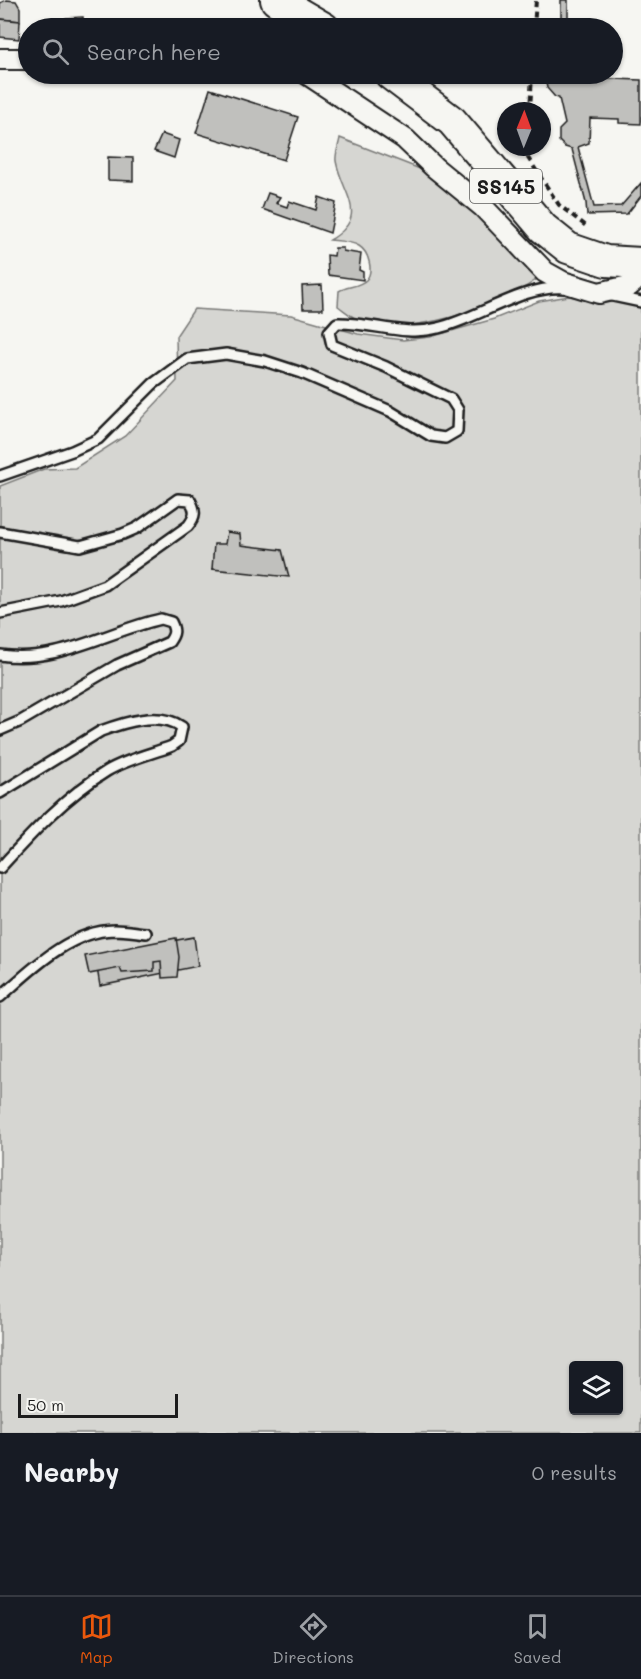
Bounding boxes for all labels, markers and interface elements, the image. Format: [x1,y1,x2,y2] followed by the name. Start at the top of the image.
[18,18,623,84] search box
[39,35,72,68] icon: search
[87,37,221,66] text: Search here
[497,102,551,156] north arrow
[470,169,542,203] road number: SS145
[569,1361,623,1415] map controls
[569,1361,623,1415] button: layers
[18,1391,178,1418] scale bar
[27,1394,64,1415] text: 50 m
[24,1455,119,1489] text: Nearby
[532,1459,617,1485] text: 0 results
[80,1610,113,1667] tab: Map
[273,1610,354,1667] tab: Directions
[514,1610,561,1667] tab: Saved

